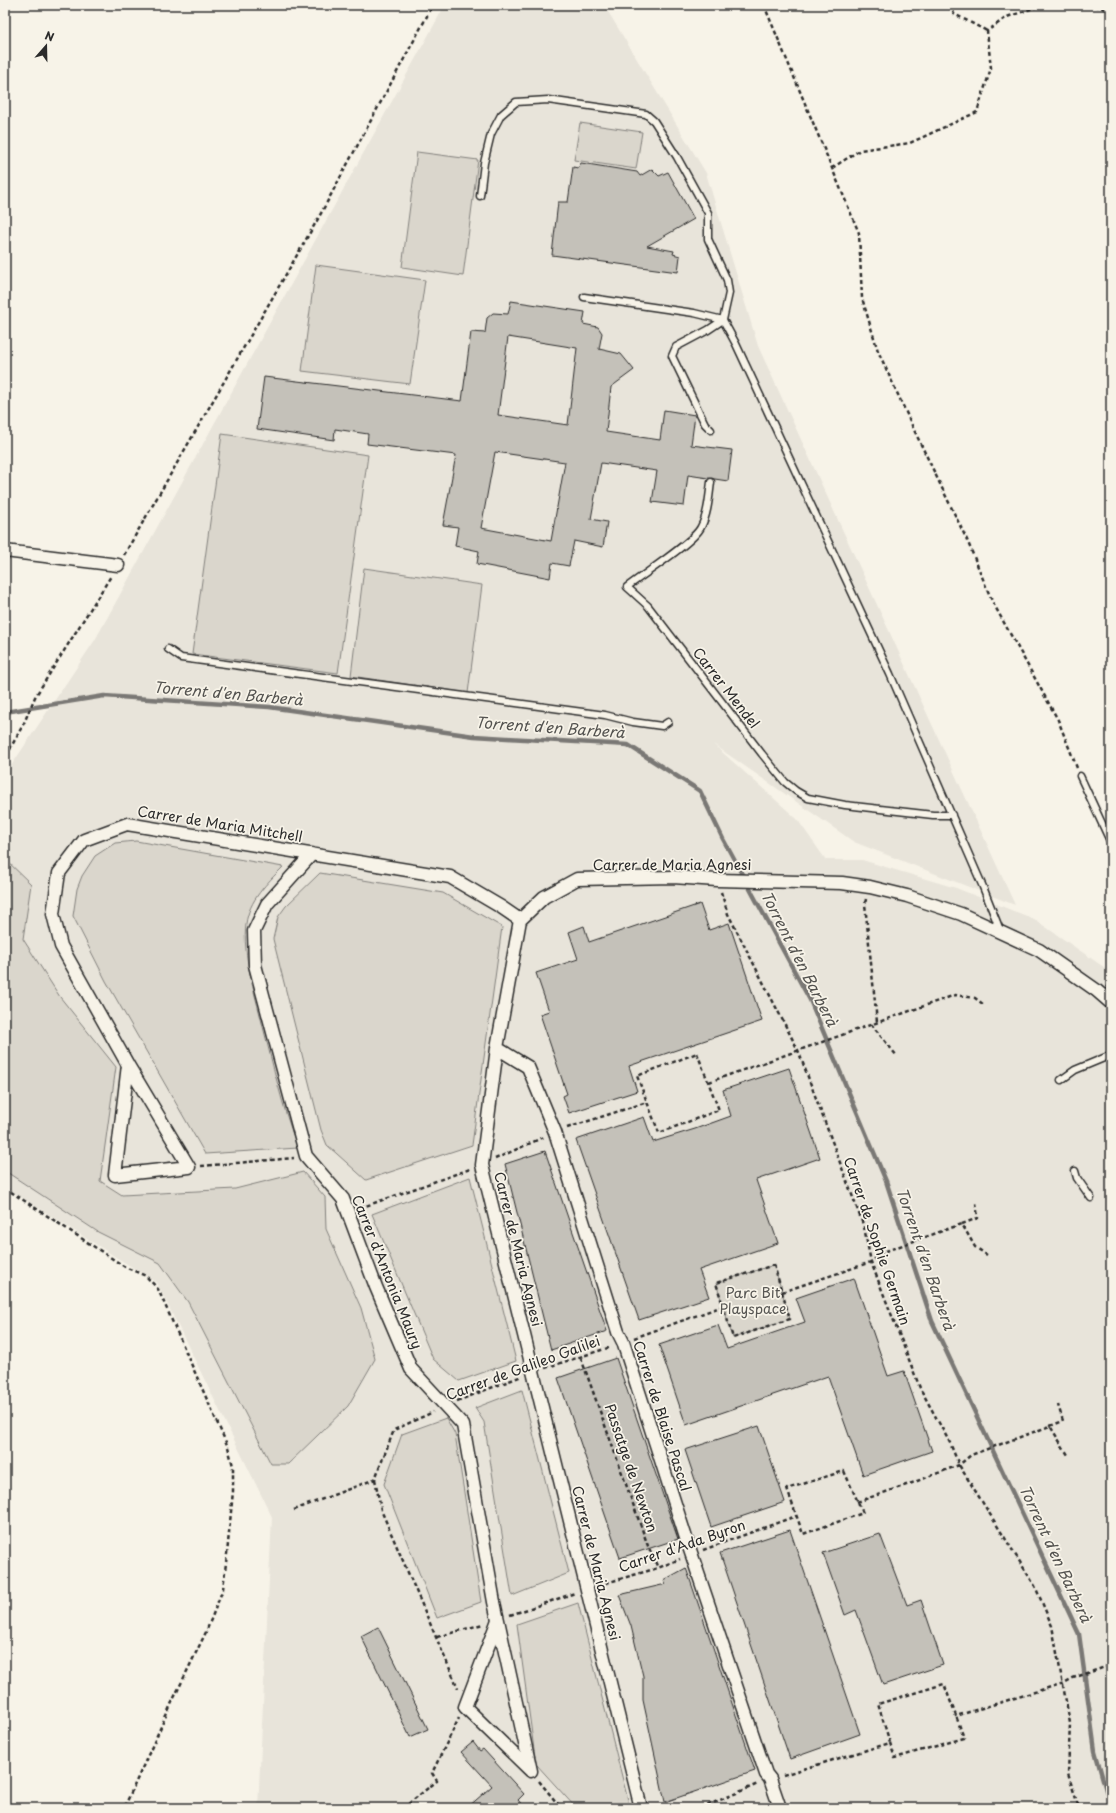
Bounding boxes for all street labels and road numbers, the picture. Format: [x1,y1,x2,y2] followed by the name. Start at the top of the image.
[688,643,765,733] street label: Carrer Mendel
[136,800,304,847] street label: Carrer de Maria Mitchell
[593,854,751,875] street label: Carrer de Maria Agnesi
[839,1154,916,1328] street label: Carrer de Sophie Germain
[489,1169,548,1328] street label: Carrer de Maria Agnesi
[347,1192,428,1352] street label: Carrer d'Antonia Maury
[443,1330,603,1405] street label: Carrer de Galileo Galilei
[628,1338,697,1494] street label: Carrer de Blaise Pascal
[600,1401,663,1535] street label: Passatge de Newton
[567,1483,626,1642] street label: Carrer de Maria Agnesi
[616,1514,748,1577] street label: Carrer d'Ada Byron

